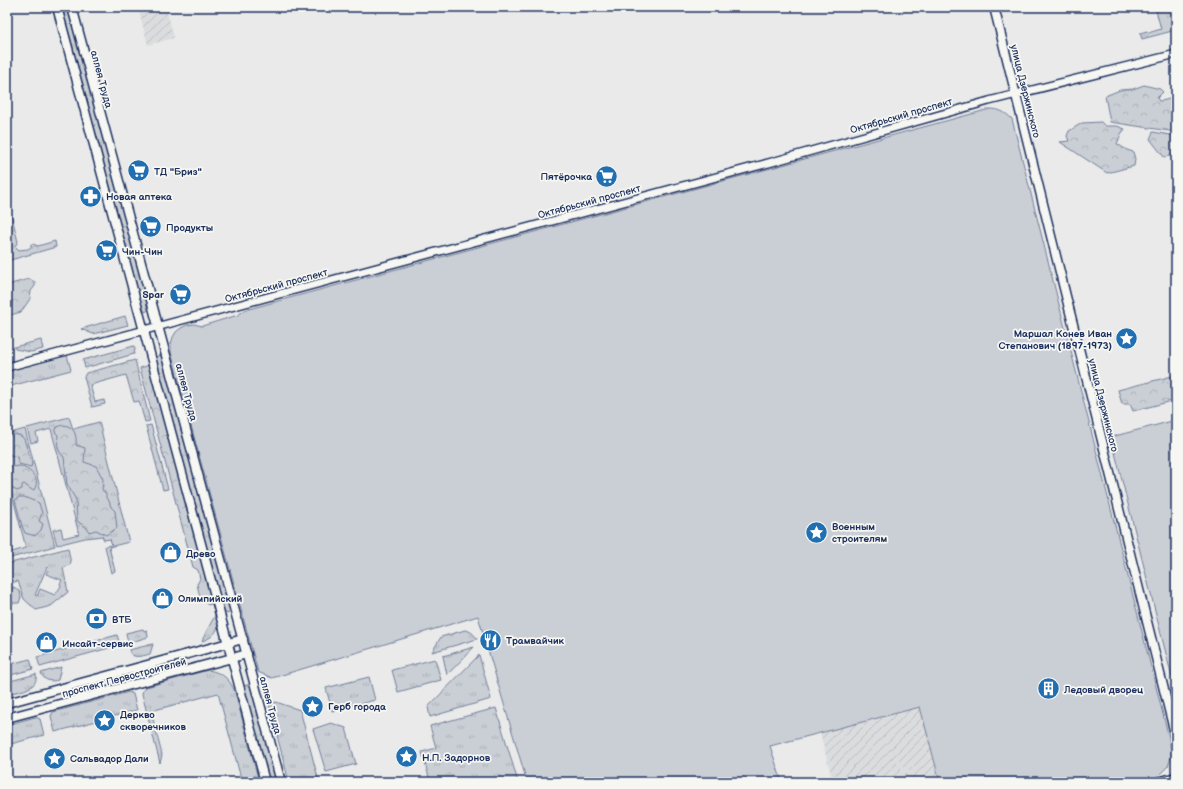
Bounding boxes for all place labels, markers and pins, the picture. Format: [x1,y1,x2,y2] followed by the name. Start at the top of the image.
[125,158,151,184] supermarket icon: ТД "Бриз"
[594,163,620,189] supermarket icon: Пятёрочка
[154,166,202,178] place label: ТД "Бриз"
[540,171,592,183] place label: Пятёрочка
[77,183,103,209] pharmacy icon: Новая аптека
[106,191,172,203] place label: Новая аптека
[138,214,164,240] supermarket icon: Продукты
[166,222,213,234] place label: Продукты
[93,238,119,264] supermarket icon: Чин-Чин
[122,246,163,258] place label: Чин-Чин
[167,281,193,307] supermarket icon: Spar
[142,289,165,301] place label: Spar
[1114,326,1140,352] place icon: Маршал Конев Иван Степанович (1897-1973)
[998,328,1112,352] place label: Маршал Конев Иван Степанович (1897-1973)
[803,519,829,545] place icon: Военным строителям
[832,521,887,545] place label: Военным строителям
[157,540,183,566] shop icon: Древо
[186,548,216,560] place label: Древо
[149,585,175,611] shop icon: Олимпийский
[178,593,243,605] place label: Олимпийский
[83,606,109,632] bank icon: ВТБ
[112,614,132,626] place label: ВТБ
[477,627,503,653] restaurant icon: Трамвайчик
[34,630,60,656] shop icon: Инсайт-сервис
[506,635,565,647] place label: Трамвайчик
[62,638,133,650] place label: Инсайт-сервис
[1035,676,1061,702] building icon: Ледовый дворец
[1063,684,1143,696] place label: Ледовый дворец
[300,693,326,719] place icon: Герб города
[328,701,386,713] place label: Герб города
[91,707,117,733] place icon: Деркво скворечников
[120,709,187,733] place label: Деркво скворечников
[394,744,420,770] place icon: Н.П. Задорнов
[42,745,68,771] place icon: Сальвадор Дали
[422,752,491,764] place label: Н.П. Задорнов
[70,753,149,765] place label: Сальвадор Дали

